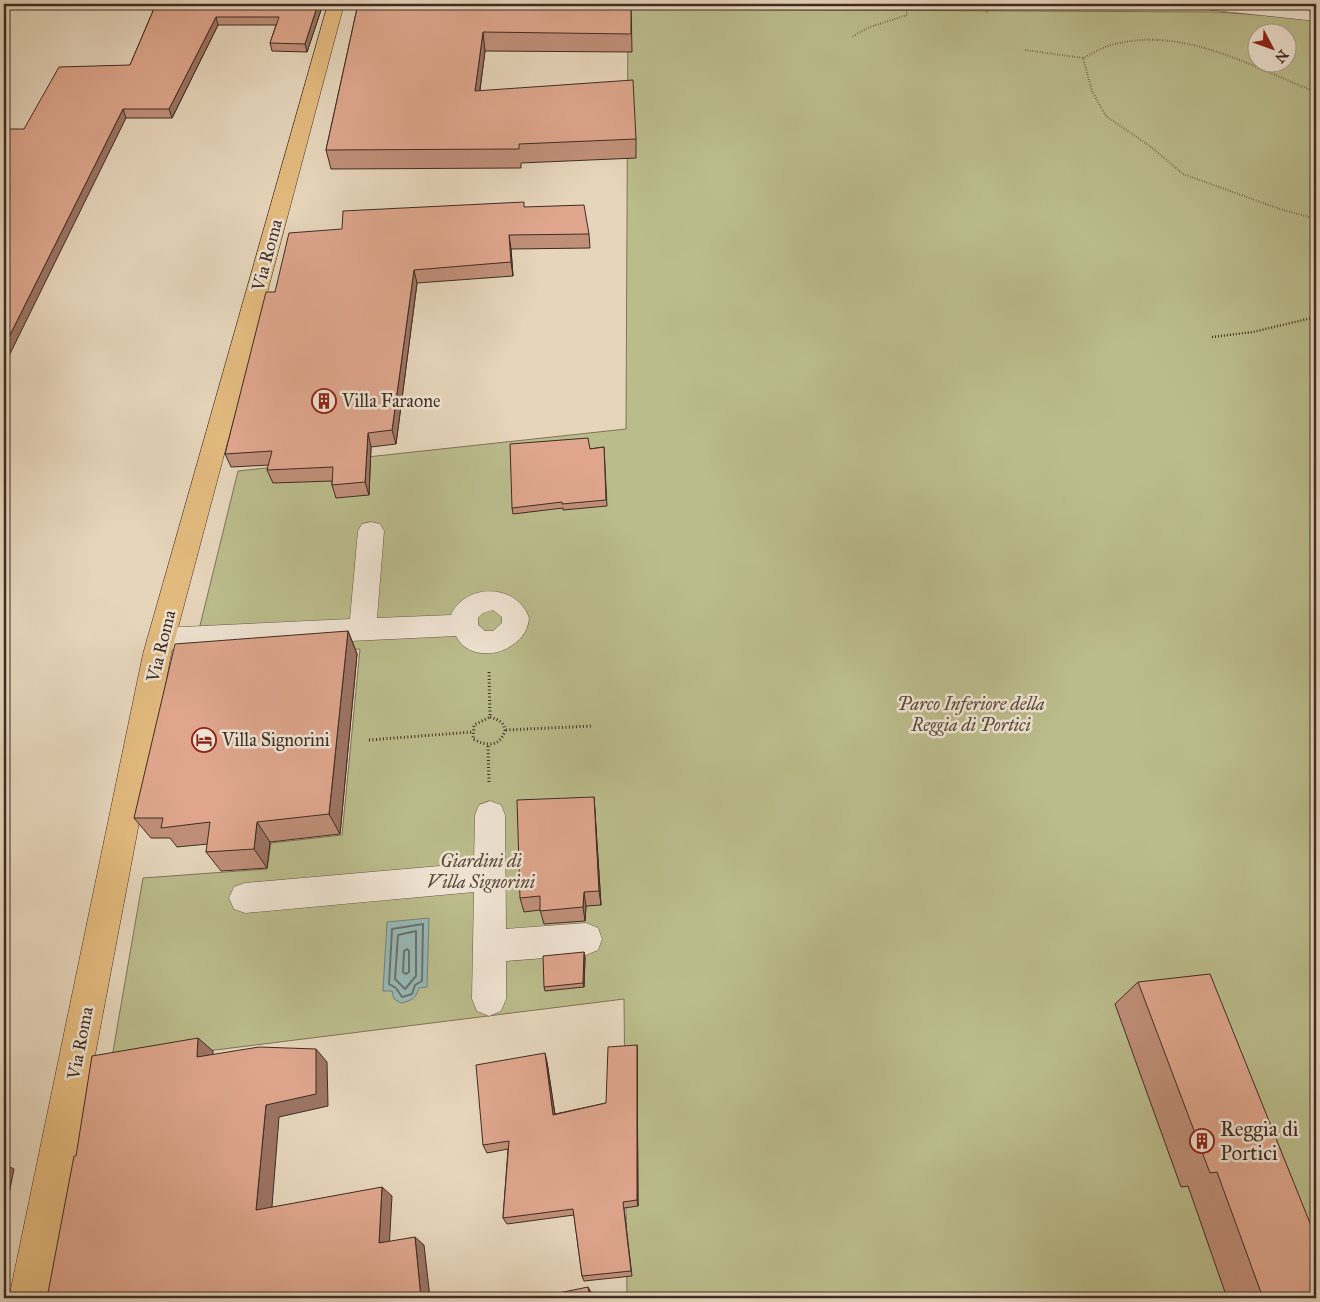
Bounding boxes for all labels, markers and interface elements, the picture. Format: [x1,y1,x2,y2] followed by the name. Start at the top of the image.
[1248,22,1298,72] north arrow
[1271,46,1292,66] text: N
[247,216,287,294] street label: Via Roma
[311,388,337,414] building icon: Villa Faraone
[341,390,440,412] place label: Villa Faraone
[141,607,181,685] street label: Via Roma
[897,693,1045,736] park label: Parco Inferiore della Reggia di Portici
[191,727,217,753] hotel icon: Villa Signorini
[221,729,330,752] place label: Villa Signorini
[427,850,535,893] park label: Giardini di Villa Signorini
[62,1005,98,1082] street label: Via Roma
[1220,1116,1299,1166] place label: Reggia di Portici
[1189,1128,1215,1154] building icon: Reggia di Portici

